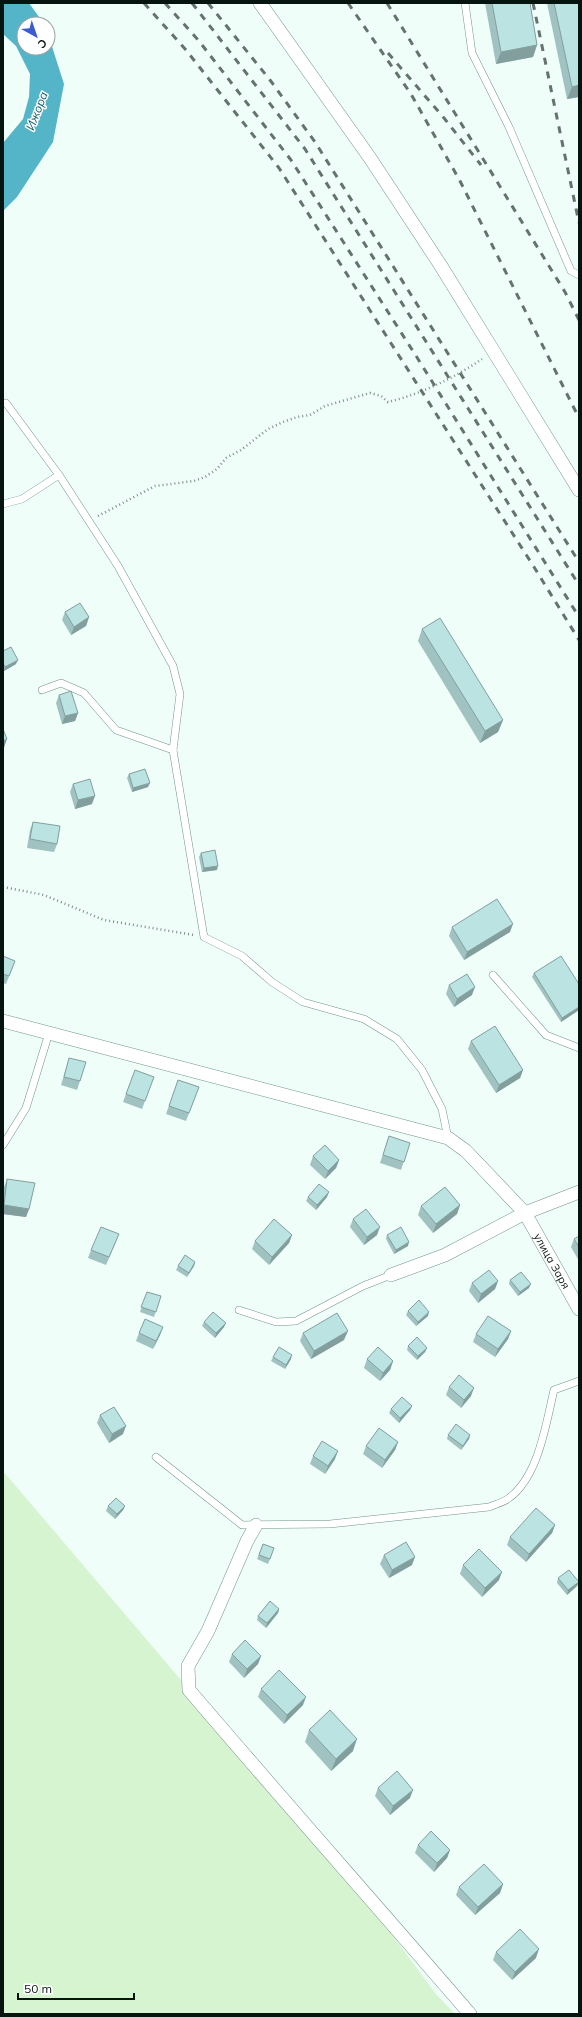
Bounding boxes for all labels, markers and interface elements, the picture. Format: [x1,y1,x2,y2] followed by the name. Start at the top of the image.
[16,16,56,56] north arrow
[35,36,50,52] text: С
[22,89,51,132] water label: Ижора
[531,1231,573,1291] street label: улица Заря
[18,1975,134,2001] scale bar
[24,1981,52,1996] text: 50 m

